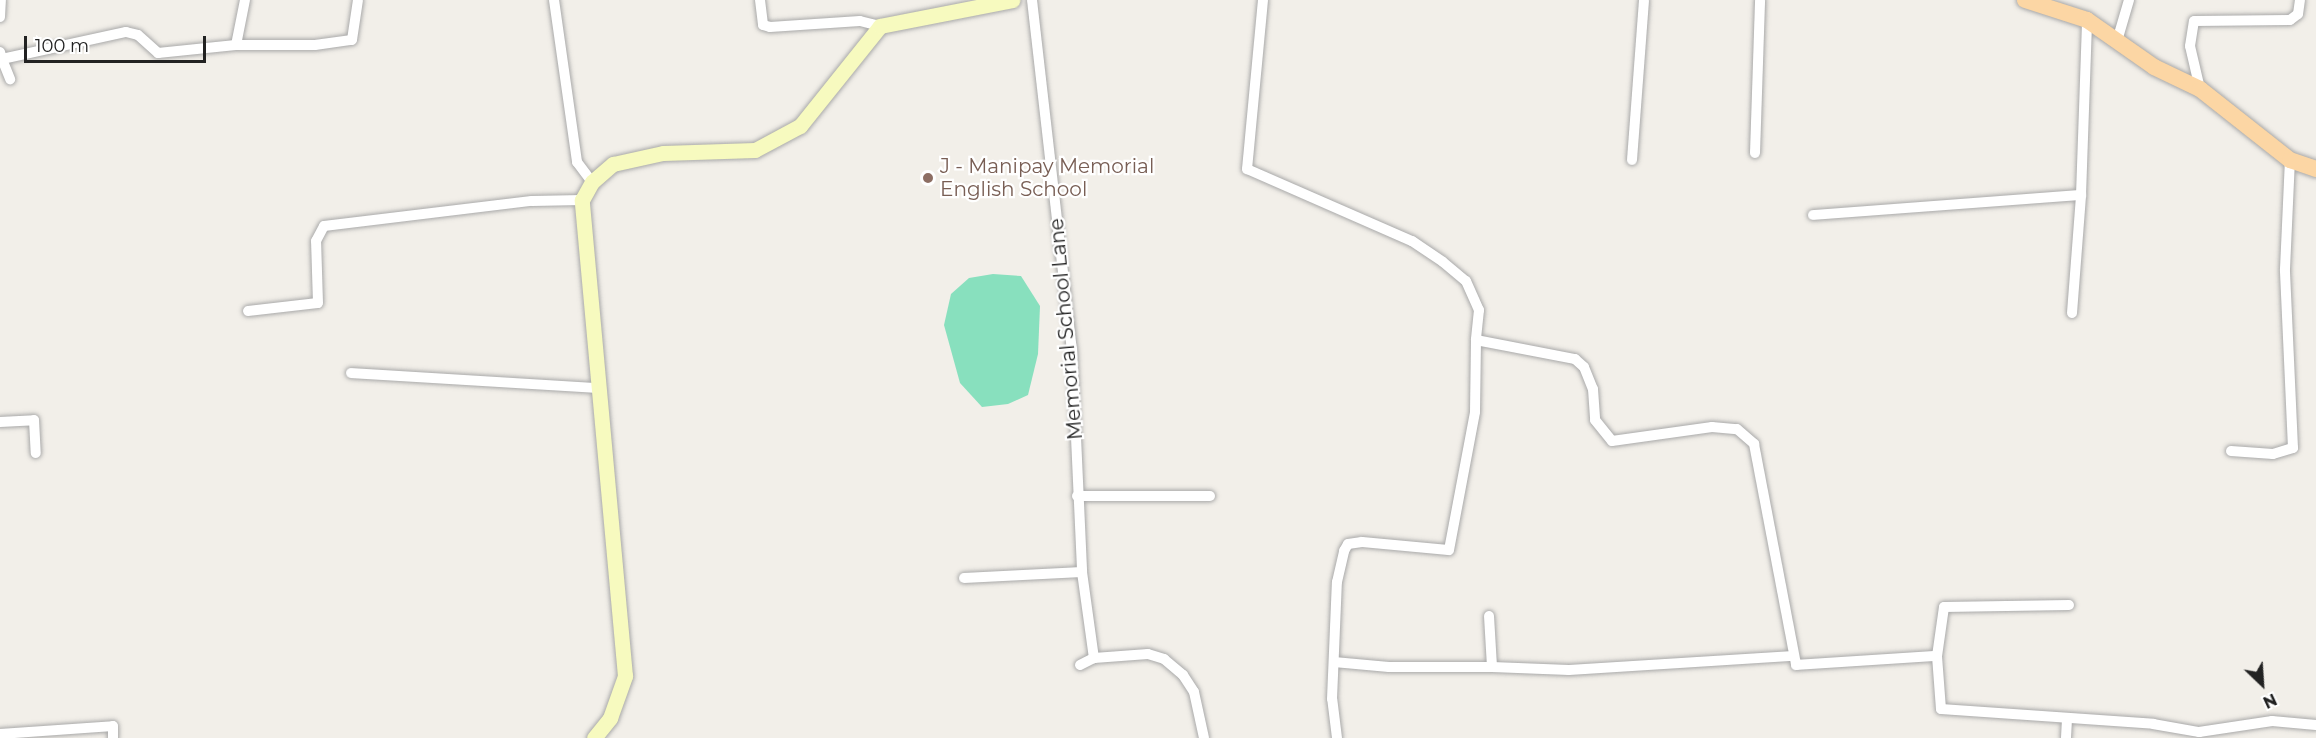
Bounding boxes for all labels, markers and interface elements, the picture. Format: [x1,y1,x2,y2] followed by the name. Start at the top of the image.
[27,24,208,62] scale bar
[35,35,89,57] text: 100 m
[940,154,1154,201] place label: J - Manipay Memorial English School
[921,171,935,185] marker: J - Manipay Memorial English School
[1044,217,1088,441] street label: Memorial School Lane
[2232,654,2292,714] north arrow
[2260,689,2280,712] text: N

